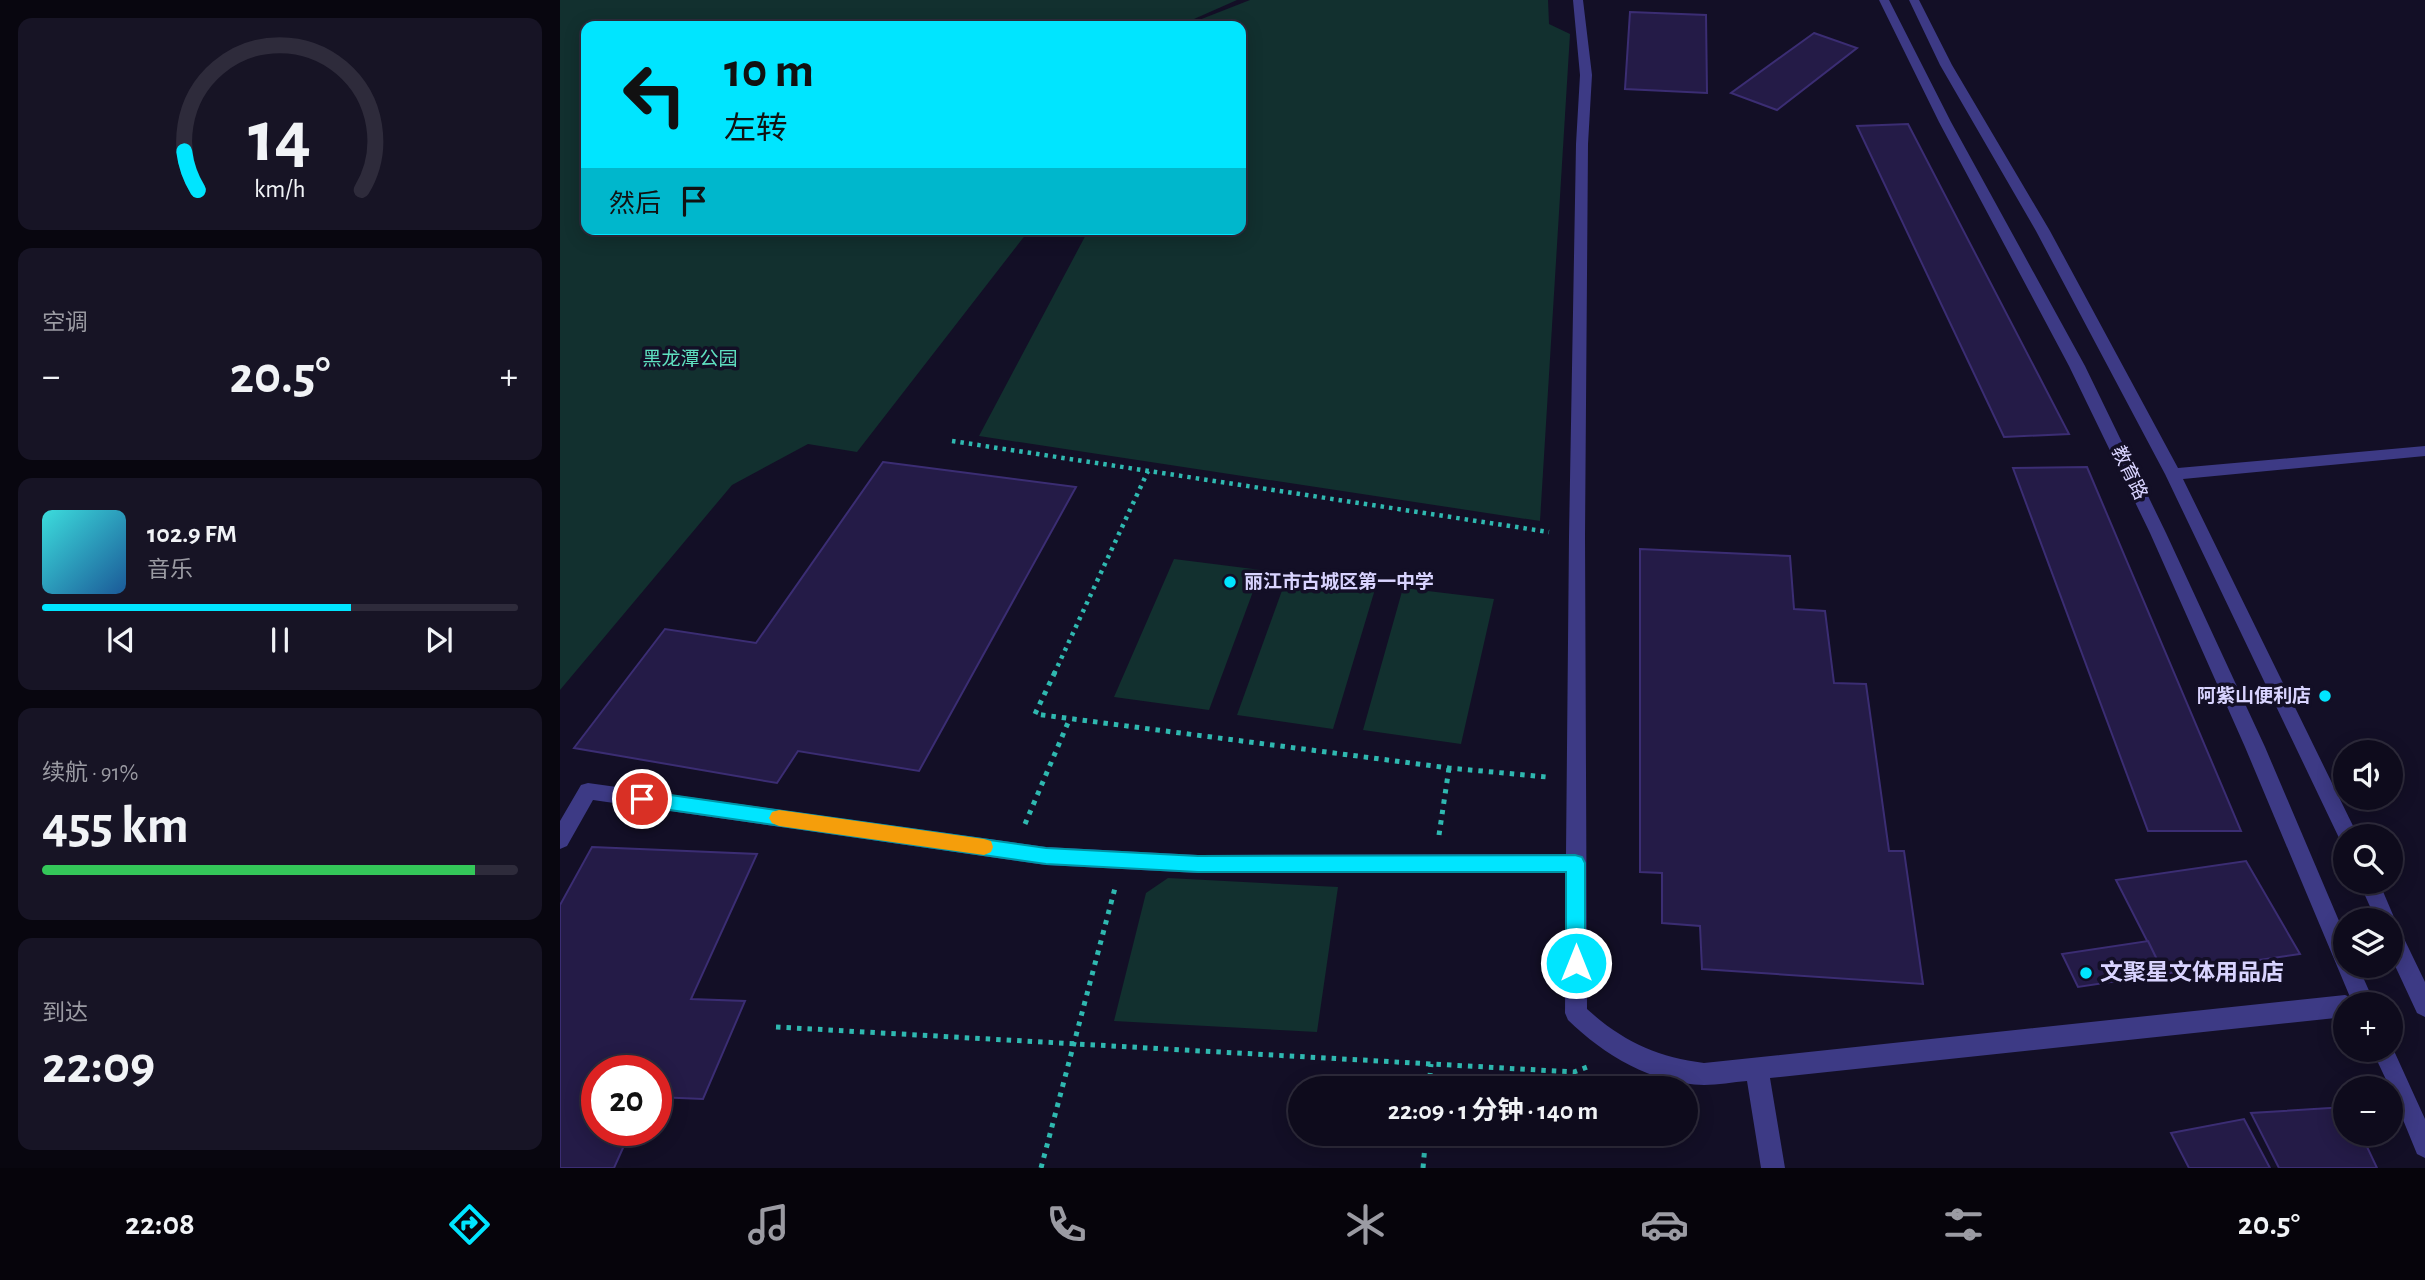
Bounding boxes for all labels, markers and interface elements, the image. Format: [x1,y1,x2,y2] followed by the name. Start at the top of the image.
[724,47,814,96] text: 10 m
[609,49,700,140] icon: left
[249,102,311,175] text: 14
[724,113,788,145] text: 左转
[254,177,306,202] text: km/h
[675,182,713,220] icon: arrive
[609,191,661,217] text: 然后
[42,312,88,335] text: 空调
[642,349,738,369] park label: 黑龙潭公园
[229,350,331,402] text: 20.5°
[42,358,60,396] text: −
[500,358,518,396] text: +
[2108,442,2152,503] street label: 教育路
[147,521,237,547] text: 102.9 FM
[147,559,193,582] text: 音乐
[1244,571,1434,592] place label: 丽江市古城区第一中学
[1222,574,1238,590] marker: 丽江市古城区第一中学
[102,621,140,659] icon: previous
[261,621,299,659] icon: pause
[420,621,458,659] icon: next
[2197,685,2311,706] place label: 阿紫山便利店
[2317,688,2333,704] marker: 阿紫山便利店
[2333,740,2403,1146] map controls
[2333,740,2403,810] button: sound
[42,762,139,785] text: 续航 · 91%
[612,769,672,829] pin
[623,780,661,818] icon: arrive
[42,800,189,852] text: 455 km
[2333,824,2403,894] button: search
[2333,908,2403,978] button: layers
[1539,926,1613,1000] position arrow
[2100,960,2284,985] place label: 文聚星文体用品店
[2078,965,2094,981] marker: 文聚星文体用品店
[2333,992,2403,1062] button: +
[42,1002,88,1025] text: 到达
[42,1040,155,1092] text: 22:09
[581,1055,672,1146] speed limit sign: 20
[2333,1076,2403,1146] button: −
[1388,1098,1598,1124] text: 22:09 · 1 分钟 · 140 m
[445,1200,494,1249] icon: directions
[744,1200,793,1249] icon: music
[1042,1200,1091,1249] icon: phone
[1341,1200,1390,1249] icon: climate
[1640,1200,1689,1249] icon: car
[1939,1200,1988,1249] icon: filters
[125,1208,195,1240] text: 22:08
[2238,1208,2300,1240] text: 20.5°

